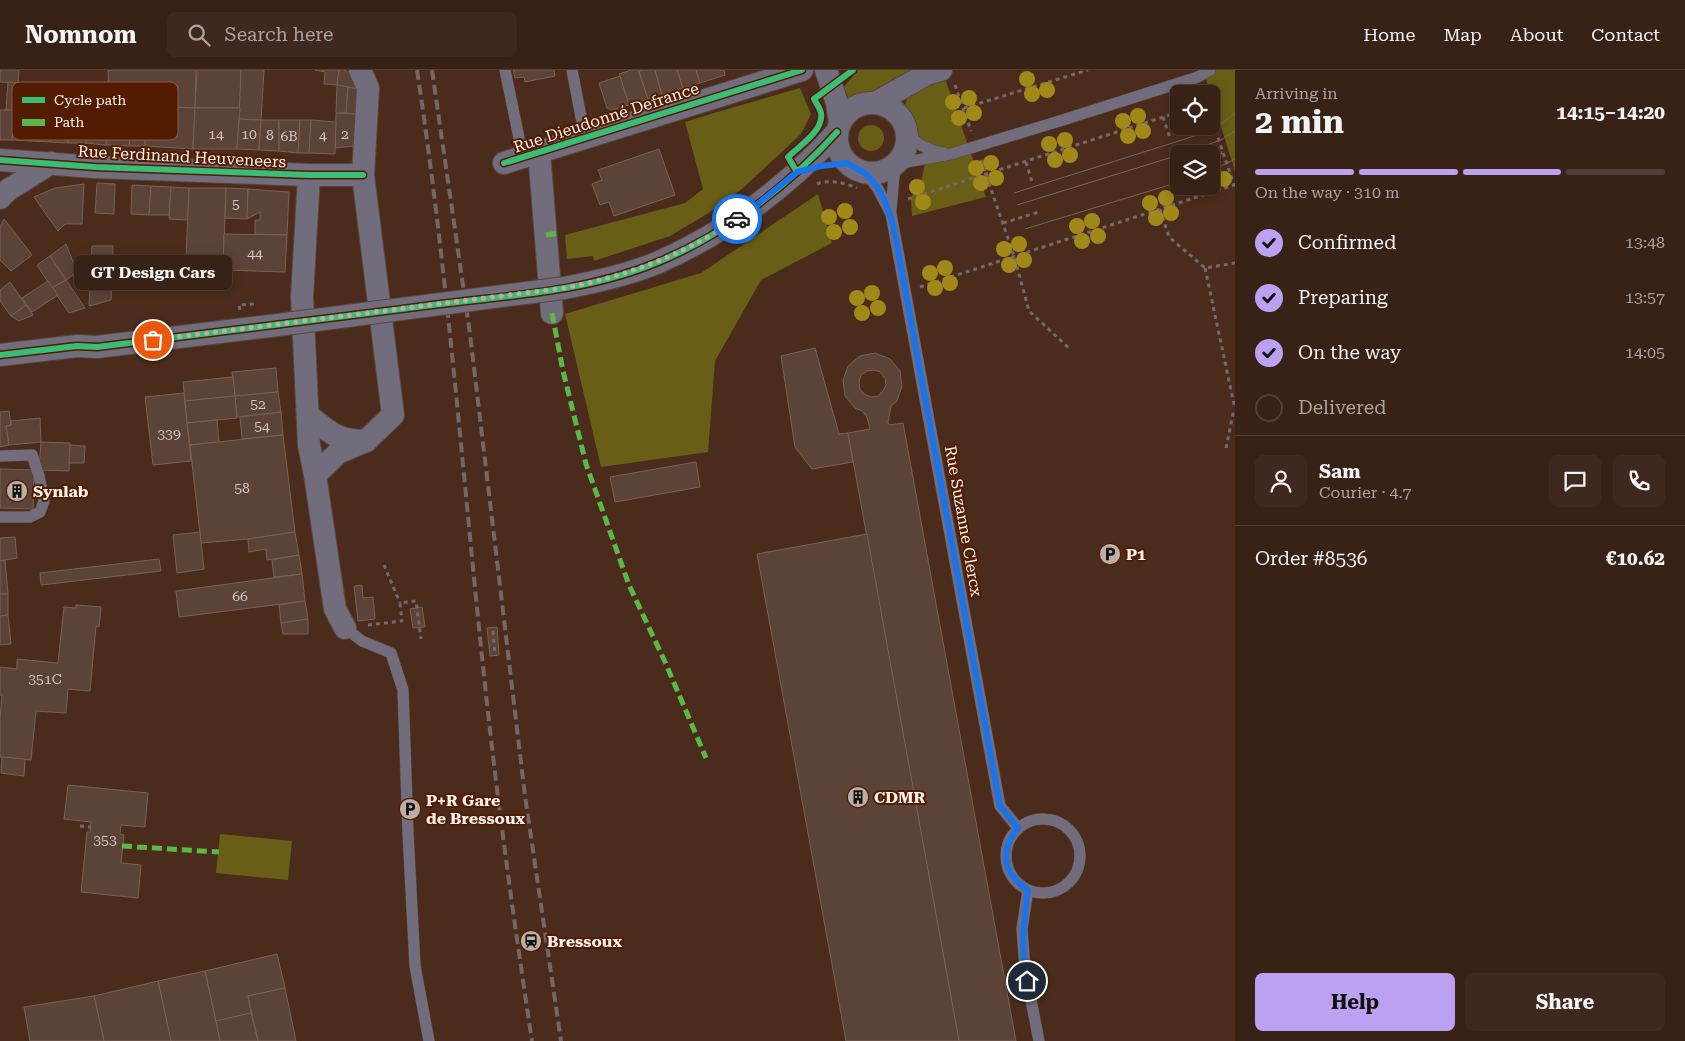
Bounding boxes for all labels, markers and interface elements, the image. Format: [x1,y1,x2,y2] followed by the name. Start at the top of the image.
[167,12,517,57] search box
[25,21,137,49] text: Nomnom
[185,21,213,49] icon: search
[225,23,333,46] text: Search here
[1363,24,1415,45] text: Home
[1443,24,1482,45] text: Map
[1510,24,1563,45] text: About
[1591,24,1660,45] text: Contact
[511,78,701,156] street label: Rue Dieudonné Defrance
[12,82,178,140] legend
[1255,84,1338,103] text: Arriving in
[1170,85,1220,195] map controls
[1170,85,1220,135] button: locate
[54,92,126,108] text: Cycle path
[1556,101,1665,124] text: 14:15–14:20
[1255,103,1344,141] text: 2 min
[54,114,84,130] text: Path
[208,126,224,142] house number: 14
[241,126,257,142] house number: 10
[341,126,349,142] house number: 2
[266,127,274,143] house number: 8
[319,127,327,143] house number: 4
[280,128,298,144] house number: 6B
[77,142,287,171] street label: Rue Ferdinand Heuveneers
[1170,145,1220,195] button: layers
[1255,183,1400,202] text: On the way · 310 m
[712,194,762,244] courier
[232,196,240,212] house number: 5
[723,205,751,233] icon: car
[1255,229,1283,257] icon: check
[1298,231,1396,254] text: Confirmed
[1625,233,1665,252] text: 13:48
[247,245,263,261] house number: 44
[74,255,232,290] callout: GT Design Cars
[91,263,215,282] text: GT Design Cars
[1255,284,1283,312] icon: check
[1298,286,1388,309] text: Preparing
[1625,288,1665,307] text: 13:57
[132,319,174,361] pin
[139,326,167,354] icon: bag
[1255,339,1283,367] icon: check
[1298,341,1401,364] text: On the way
[1625,343,1665,362] text: 14:05
[250,396,266,412] house number: 52
[1298,396,1386,419] text: Delivered
[254,418,270,434] house number: 54
[157,426,181,442] house number: 339
[941,444,986,599] street label: Rue Suzanne Clercx
[1255,455,1307,507] button: person
[1549,455,1601,507] button: chat
[1613,455,1665,507] button: phone
[1319,460,1361,483] text: Sam
[5,479,29,503] building icon: Synlab
[234,480,250,496] house number: 58
[33,482,89,501] place label: Synlab
[1319,483,1412,502] text: Courier · 4.7
[1098,542,1122,566] parking icon: P1
[1126,545,1146,564] place label: P1
[1255,547,1367,570] text: Order #8536
[1606,547,1665,570] text: €10.62
[232,588,248,604] house number: 66
[28,671,62,687] house number: 351C
[846,785,870,809] building icon: CDMR
[874,788,926,807] place label: CDMR
[426,791,526,828] place label: P+R Gare de Bressoux
[398,797,422,821] parking icon: P+R Gare de Bressoux
[93,832,117,848] house number: 353
[519,929,543,953] station icon: Bressoux
[547,932,622,951] place label: Bressoux
[1006,960,1048,1002] pin
[1013,967,1041,995] icon: home
[1255,973,1455,1031] button: Help
[1465,973,1665,1031] button: Share

